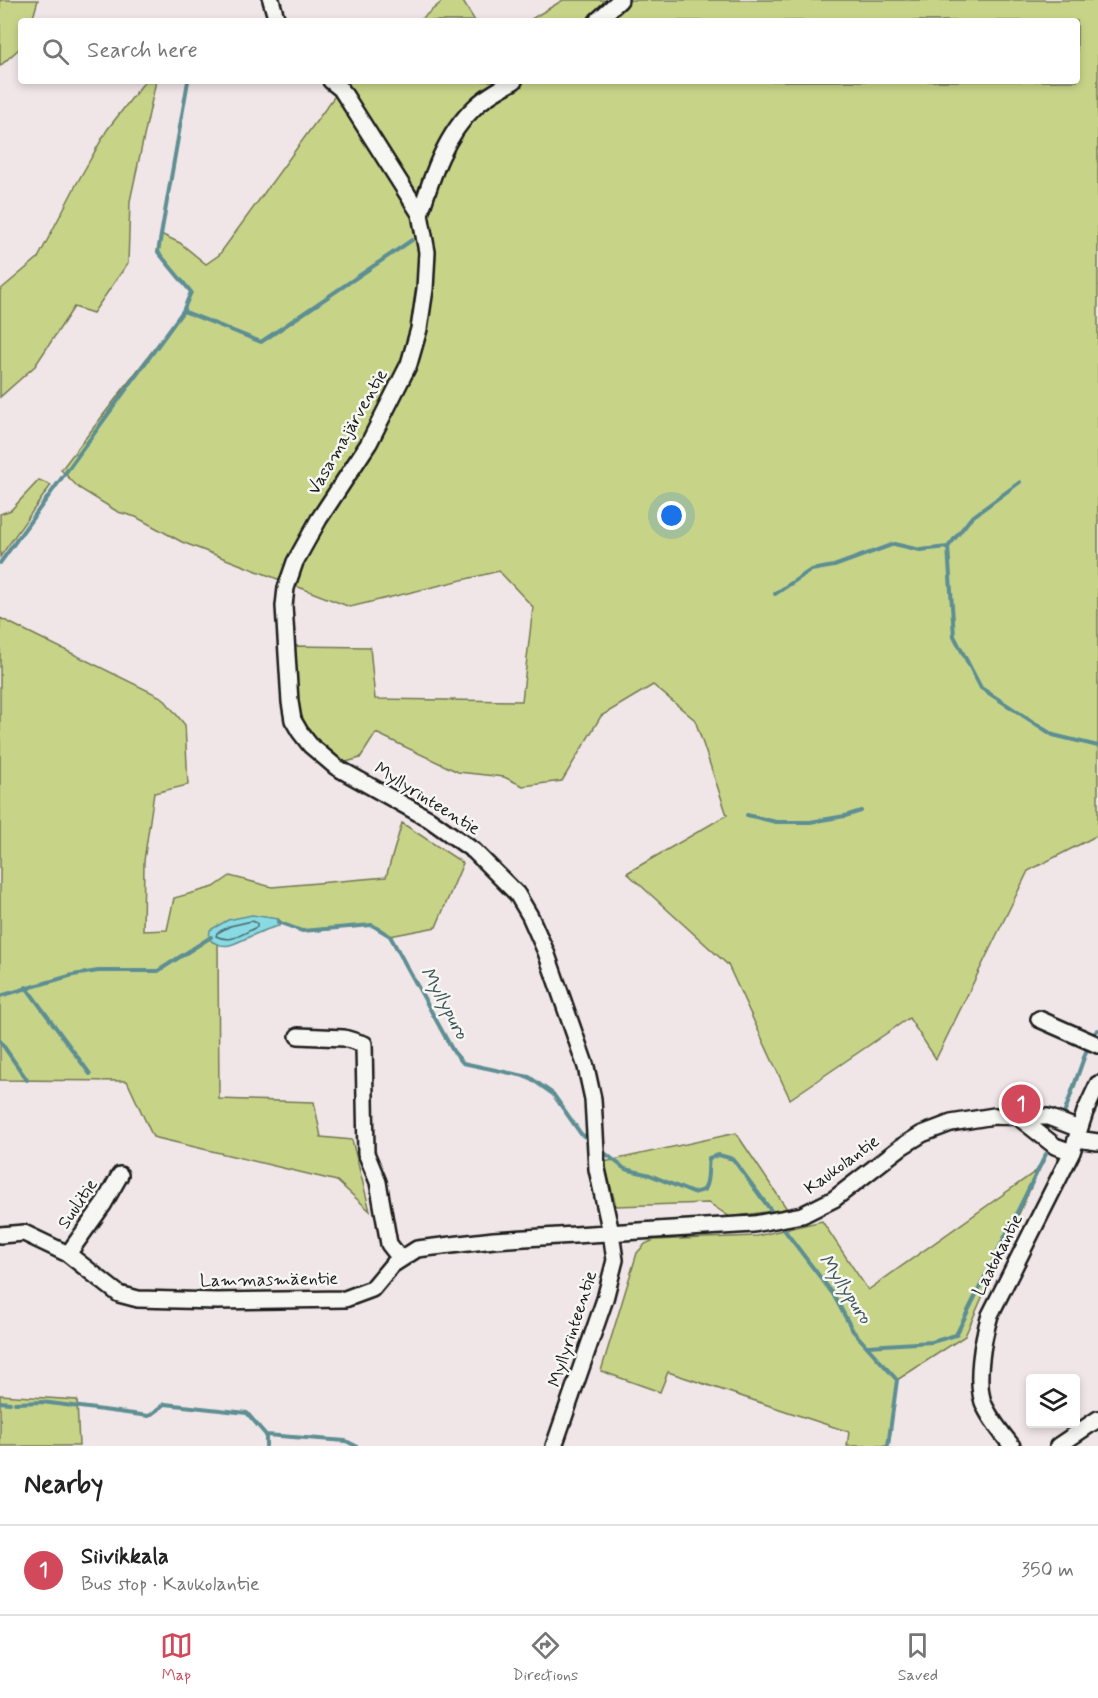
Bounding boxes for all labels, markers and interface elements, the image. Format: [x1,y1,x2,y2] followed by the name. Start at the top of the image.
[18,18,1080,84] search box
[39,35,72,68] icon: search
[87,37,198,65] text: Search here
[302,365,394,499] street label: Vasamajärventie
[657,501,686,530] your location
[369,757,485,841] street label: Myllyrinteentie
[413,962,475,1045] water label: Myllypuro
[1002,1082,1040,1126] pin: 1
[800,1130,884,1200] street label: Kaukolantie
[52,1174,104,1234] street label: Suulitie
[967,1210,1029,1300] street label: Laatokantie
[812,1249,879,1330] water label: Myllypuro
[200,1267,338,1293] street label: Lammasmäentie
[543,1268,603,1390] street label: Myllyrinteentie
[1026,1374,1080,1428] map controls
[1026,1374,1080,1428] button: layers
[24,1468,103,1502] text: Nearby
[81,1543,169,1571] text: Siivikkala
[39,1557,48,1584] text: 1
[1021,1557,1074,1584] text: 350 m
[81,1571,260,1598] text: Bus stop · Kaukolantie
[160,1629,193,1686] tab: Map
[512,1629,578,1686] tab: Directions
[898,1629,938,1686] tab: Saved

